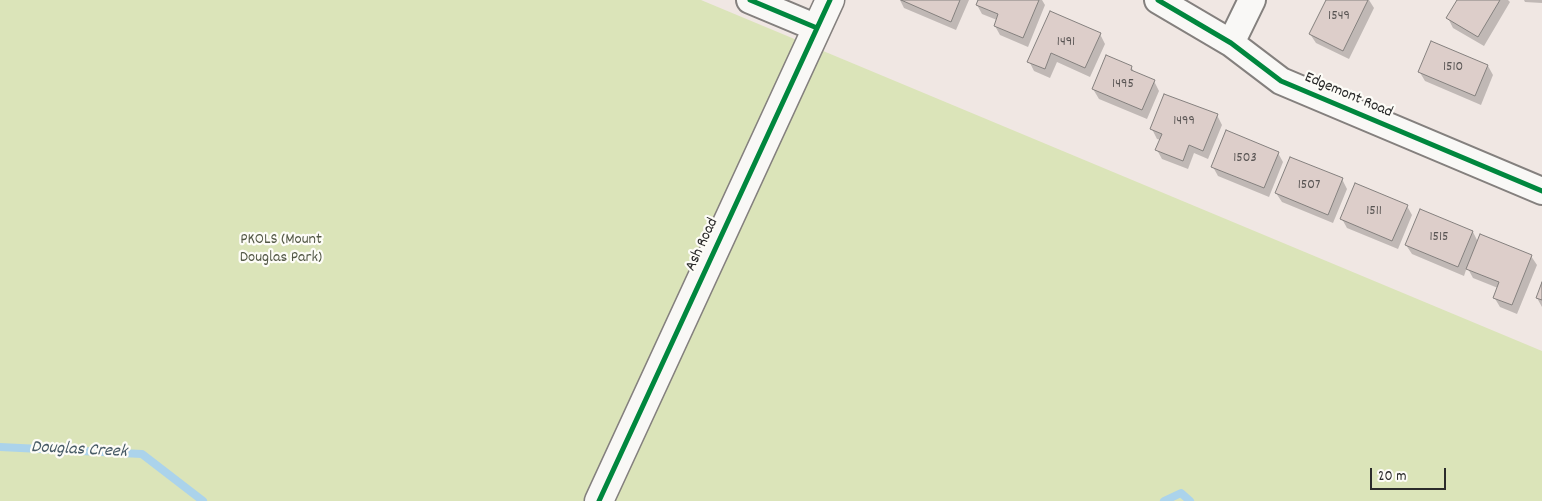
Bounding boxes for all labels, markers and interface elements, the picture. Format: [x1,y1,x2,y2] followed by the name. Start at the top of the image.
[1328,9,1350,25] house number: 1549
[1057,35,1075,51] house number: 1491
[1443,60,1463,76] house number: 1510
[1301,69,1395,123] street label: Edgemont Road
[1112,77,1134,93] house number: 1495
[1173,114,1195,130] house number: 1499
[1233,151,1257,167] house number: 1503
[1298,178,1320,194] house number: 1507
[1366,204,1382,220] house number: 1511
[682,215,724,275] street label: Ash Road
[1429,230,1449,246] house number: 1515
[240,231,322,269] park label: PKOLS (Mount Douglas Park)
[30,438,128,464] water label: Douglas Creek
[1372,458,1448,490] scale bar
[1378,466,1406,488] text: 20 m

